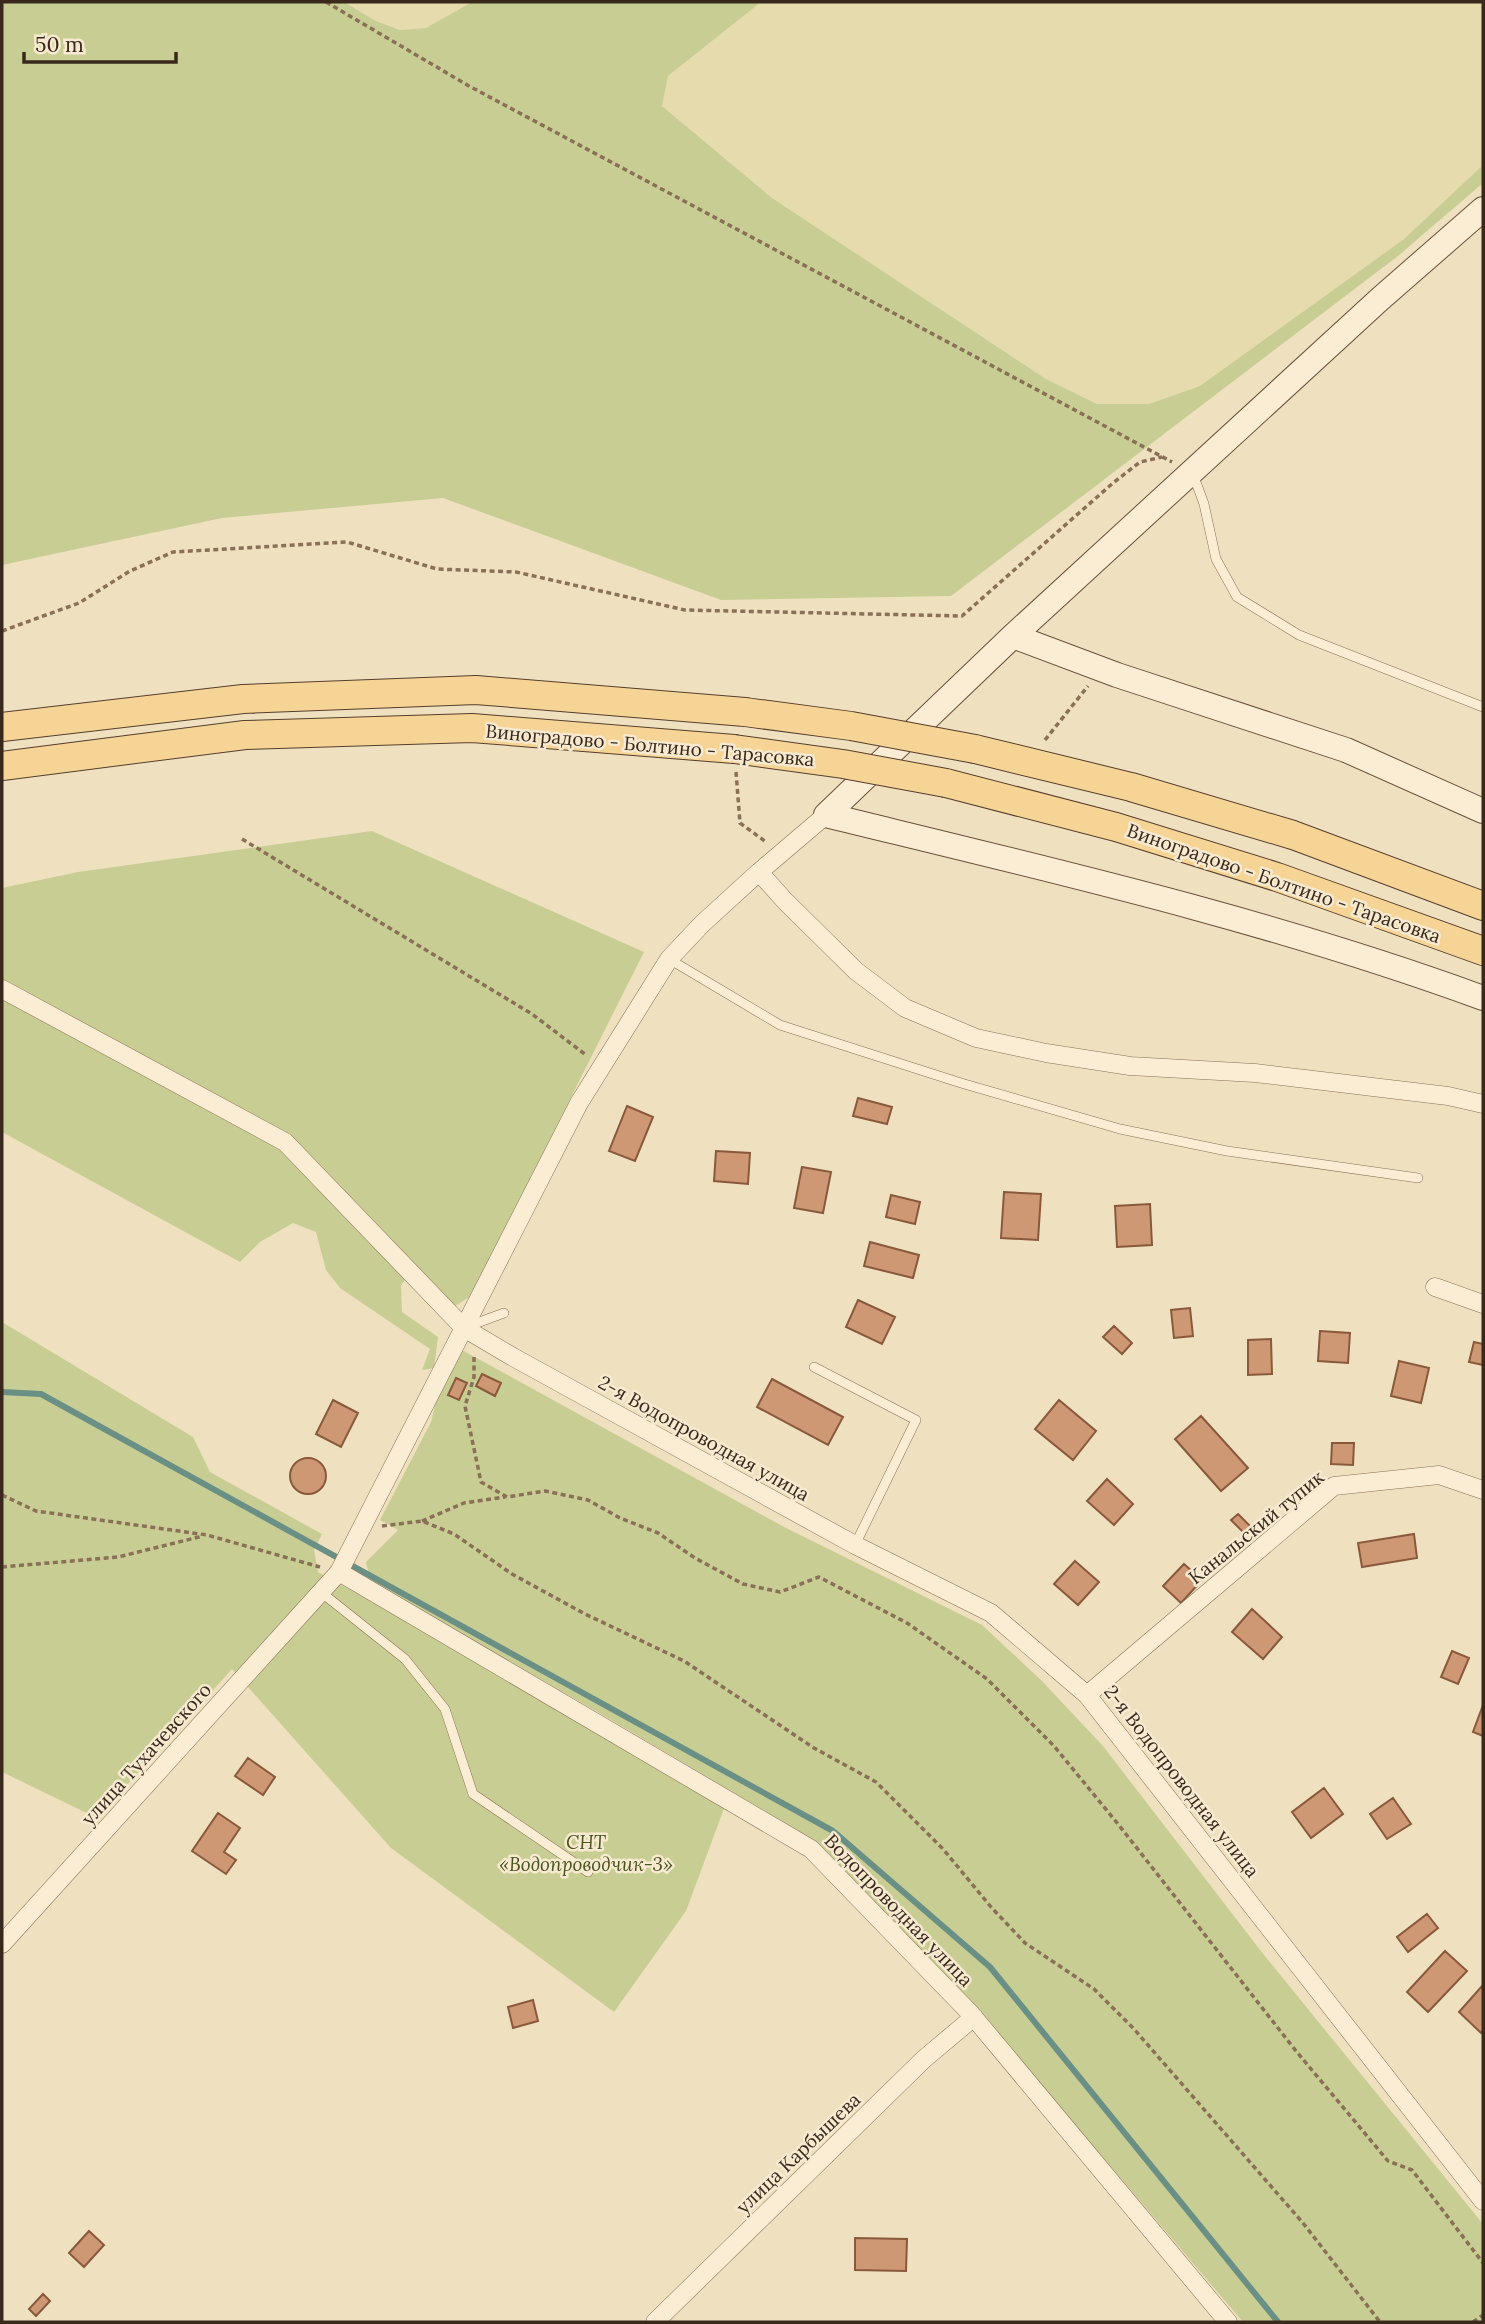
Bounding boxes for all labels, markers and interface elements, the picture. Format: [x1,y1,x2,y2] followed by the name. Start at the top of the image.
[24,21,177,65] scale bar
[35,31,84,58] text: 50 m
[484,719,816,771] street label: Виноградово - Болтино - Тарасовка
[1124,818,1444,948] street label: Виноградово - Болтино - Тарасовка
[594,1370,814,1506] street label: 2-я Водопроводная улица
[1183,1464,1329,1589] street label: Канальский тупик
[76,1678,216,1830] street label: улица Тухачевского
[1099,1680,1265,1882] street label: 2-я Водопроводная улица
[820,1829,978,1992] street label: Водопроводная улица
[499,1830,673,1876] park label: СНТ «Водопроводчик-3»
[731,2087,865,2219] street label: улица Карбышева

